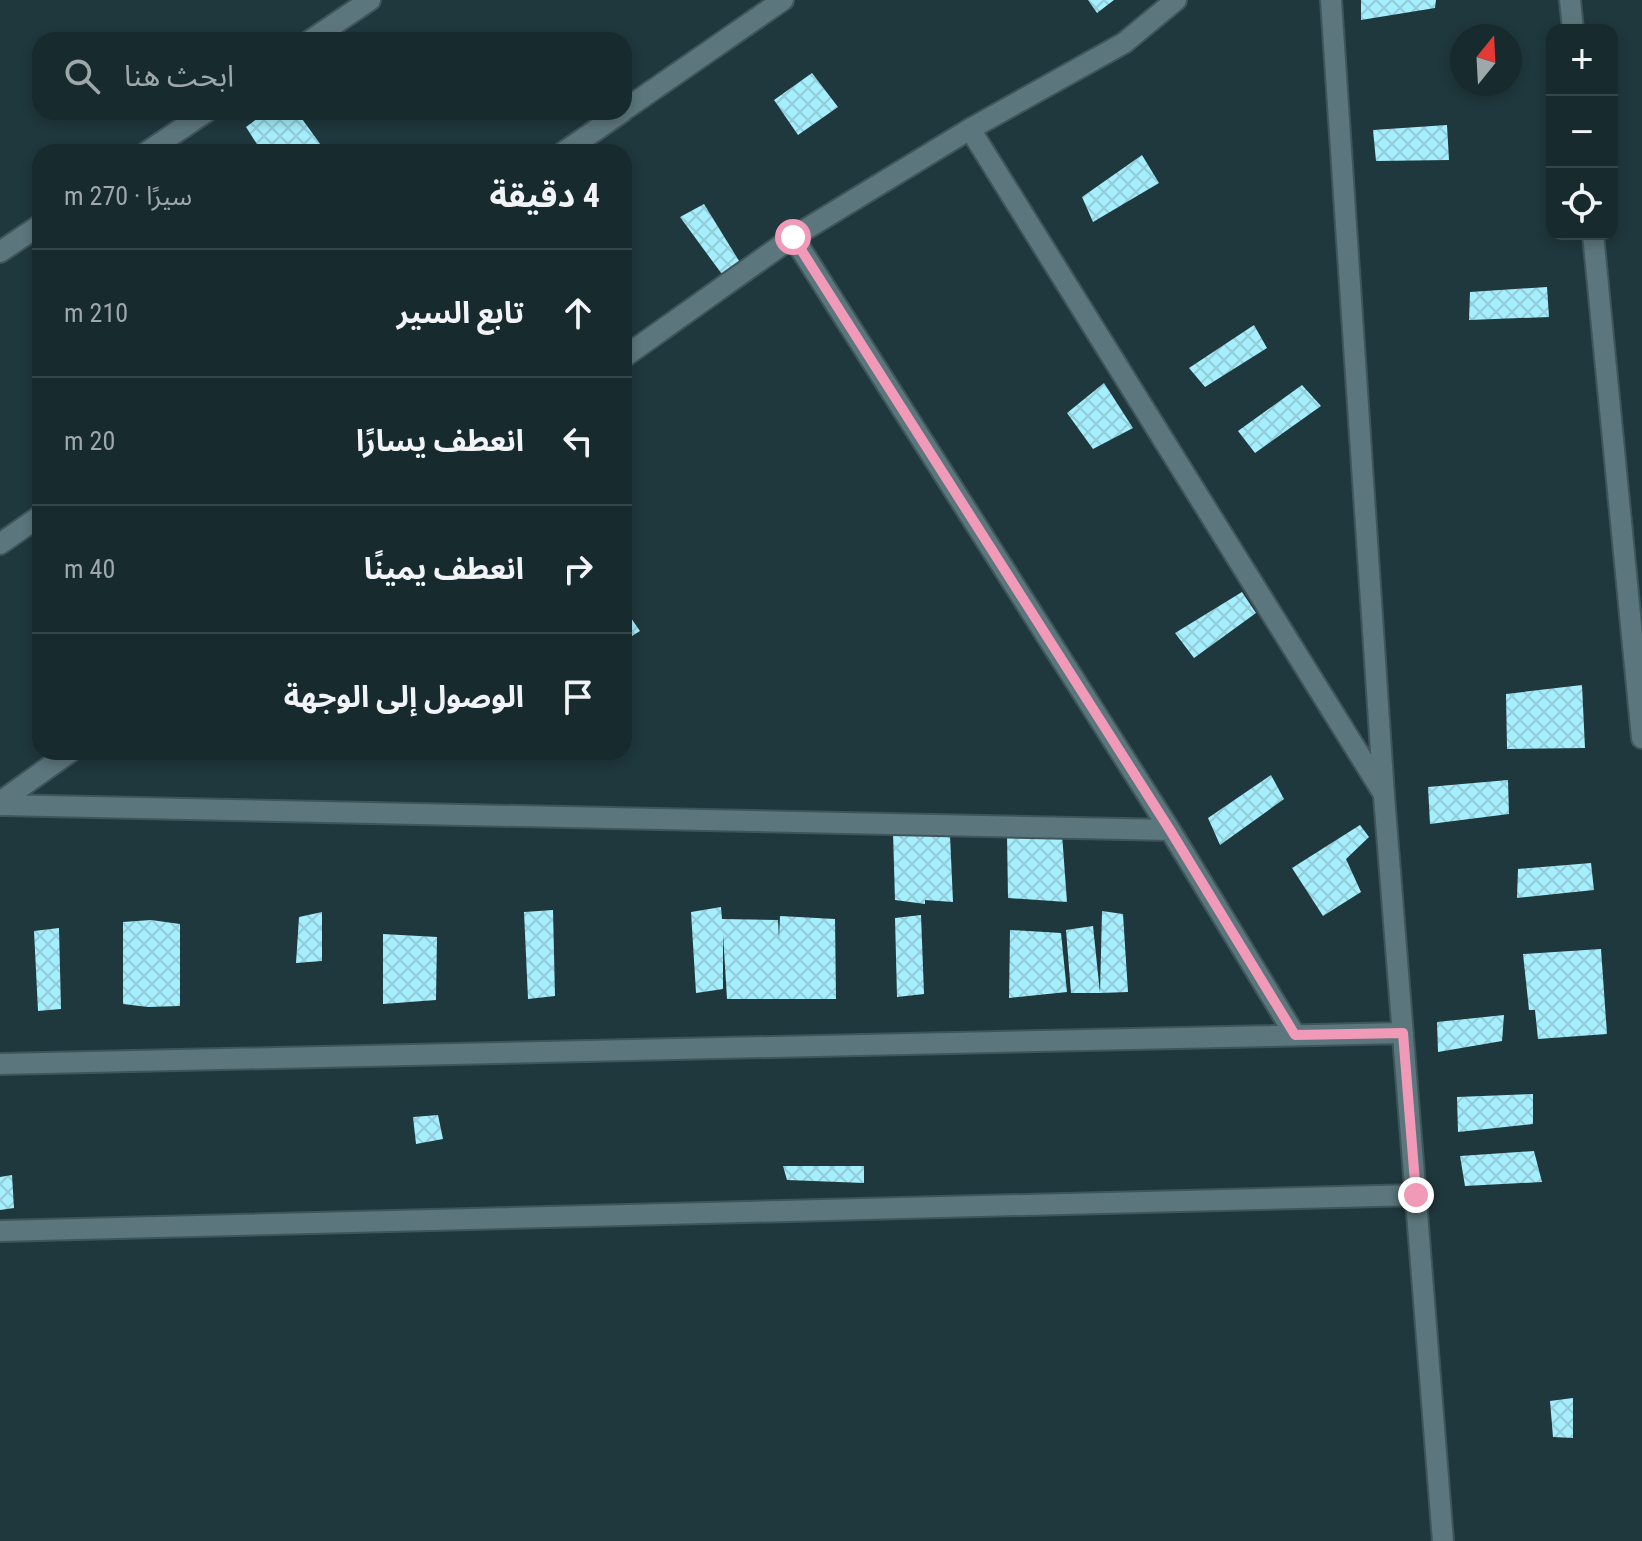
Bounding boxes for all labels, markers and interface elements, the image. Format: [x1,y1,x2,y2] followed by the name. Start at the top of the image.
[1450,24,1522,96] north arrow
[1546,24,1618,240] map controls
[1546,24,1618,96] button: +
[32,32,632,120] search box
[60,54,104,98] icon: search
[124,58,234,93] text: ابحث هنا
[1546,96,1618,168] button: −
[1546,168,1618,240] button: locate
[489,175,600,215] text: 4 دقيقة
[64,181,192,211] text: سيرًا · 270 m
[775,219,811,255] route start
[556,291,600,335] icon: ahead
[397,295,524,330] text: تابع السير
[64,298,128,328] text: 210 m
[556,419,600,463] icon: left
[356,423,524,458] text: انعطف يسارًا
[64,426,115,456] text: 20 m
[556,547,600,591] icon: right
[364,551,524,586] text: انعطف يمينًا
[64,554,115,584] text: 40 m
[556,675,600,719] icon: arrive
[284,679,524,714] text: الوصول إلى الوجهة
[1398,1177,1434,1213] route end

